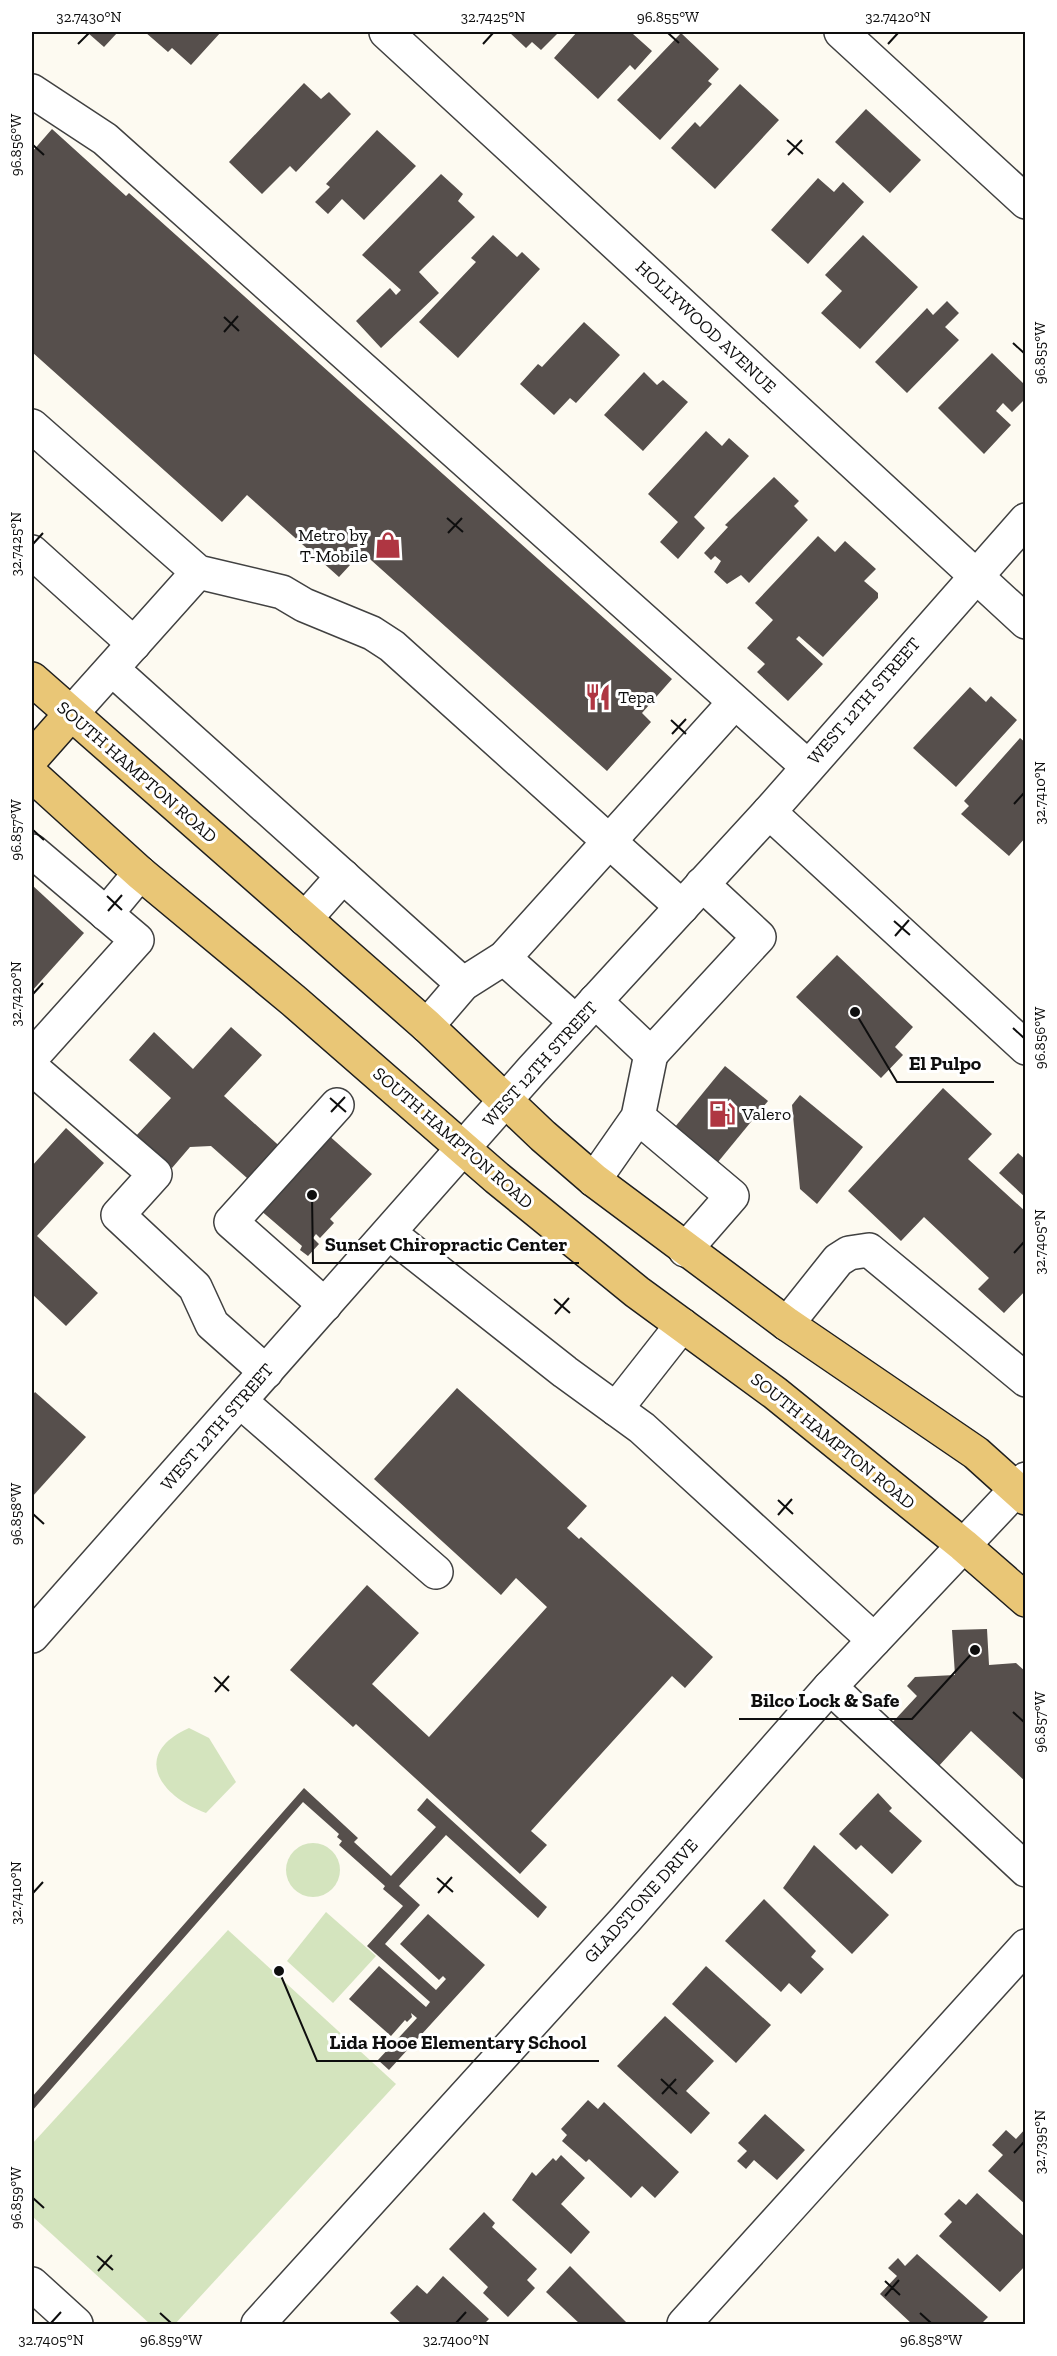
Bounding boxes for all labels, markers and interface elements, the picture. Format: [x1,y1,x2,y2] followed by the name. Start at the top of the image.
[56,8,122,26] text: 32.7430°N
[461,8,525,26] text: 32.7425°N
[637,8,699,26] text: 96.855°W
[865,8,931,26] text: 32.7420°N
[7,114,25,176] text: 96.856°W
[631,256,781,398] street label: HOLLYWOOD AVENUE
[1031,322,1049,384] text: 96.855°W
[7,512,25,576] text: 32.7425°N
[298,524,369,567] place label: Metro by T-Mobile
[373,530,403,560] shop icon: Metro by T-Mobile
[803,633,925,769] street label: WEST 12TH STREET
[583,682,613,712] restaurant icon: Tepa
[618,686,655,708] place label: Tepa
[52,696,222,848] street label: SOUTH HAMPTON ROAD
[1031,761,1049,825] text: 32.7410°N
[7,799,25,861] text: 96.857°W
[7,961,25,1027] text: 32.7420°N
[478,997,602,1131] street label: WEST 12TH STREET
[1031,1007,1049,1069] text: 96.856°W
[897,1044,994,1082] callout: El Pulpo
[909,1051,982,1075] text: El Pulpo
[368,1062,538,1214] street label: SOUTH HAMPTON ROAD
[707,1099,737,1129] fuel station icon: Valero
[741,1103,791,1125] place label: Valero
[1031,1209,1049,1275] text: 32.7405°N
[313,1225,579,1263] callout: Sunset Chiropractic Center
[325,1232,568,1256] text: Sunset Chiropractic Center
[156,1359,278,1495] street label: WEST 12TH STREET
[746,1368,920,1514] street label: SOUTH HAMPTON ROAD
[7,1483,25,1545] text: 96.858°W
[739,1681,912,1719] callout: Bilco Lock & Safe
[750,1688,900,1712] text: Bilco Lock & Safe
[1031,1691,1049,1753] text: 96.857°W
[579,1834,703,1968] street label: GLADSTONE DRIVE
[7,1861,25,1925] text: 32.7410°N
[317,2023,599,2061] callout: Lida Hooe Elementary School
[329,2030,587,2054] text: Lida Hooe Elementary School
[1031,2110,1049,2174] text: 32.7395°N
[7,2167,25,2229] text: 96.859°W
[18,2331,84,2349] text: 32.7405°N
[140,2331,202,2349] text: 96.859°W
[423,2331,489,2349] text: 32.7400°N
[900,2331,962,2349] text: 96.858°W

